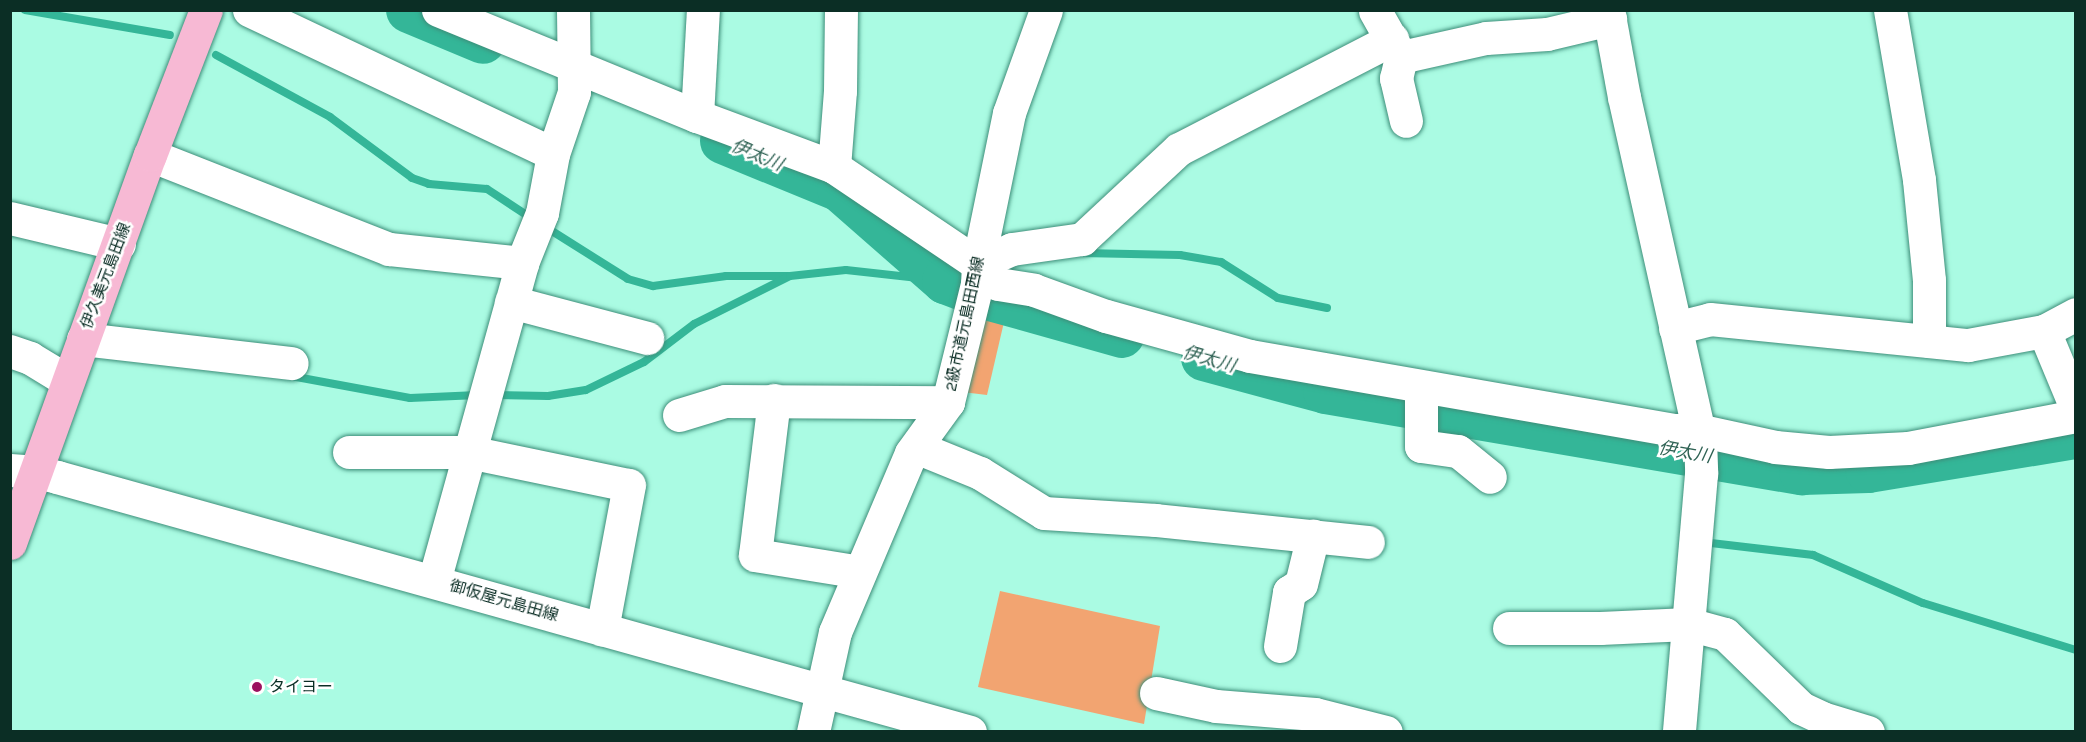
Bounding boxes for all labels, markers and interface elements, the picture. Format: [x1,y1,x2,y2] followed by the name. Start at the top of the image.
[728,135,786,175] water label: 伊太川
[77,220,135,332] street label: 伊久美元島田線
[941,255,989,393] street label: 2級市道元島田西線
[1180,341,1238,377] water label: 伊太川
[1657,437,1713,467] water label: 伊太川
[448,576,560,626] street label: 御仮屋元島田線
[269,677,333,697] place label: タイヨー
[250,680,264,694] marker: タイヨー

